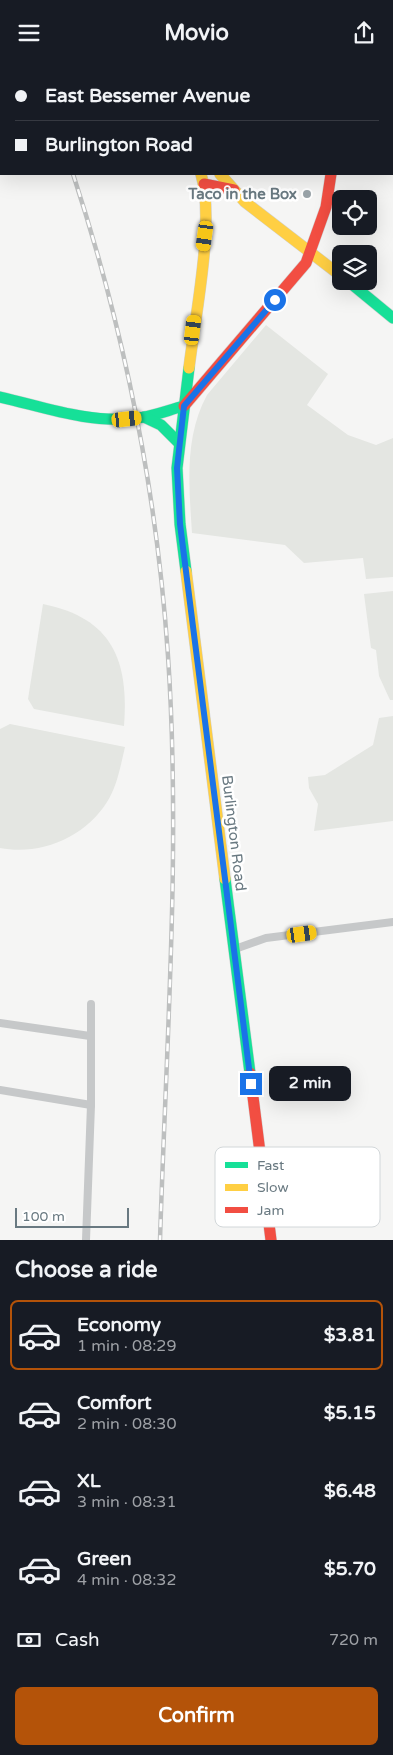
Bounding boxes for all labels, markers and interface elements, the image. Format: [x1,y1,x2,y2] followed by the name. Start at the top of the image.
[15,19,43,47] icon: menu
[350,19,378,47] icon: share
[164,20,229,46] text: Movio
[45,85,250,107] text: East Bessemer Avenue
[45,134,193,156] text: Burlington Road
[187,185,297,203] place label: Taco in the Box
[301,188,313,200] marker: Taco in the Box
[332,190,377,290] map controls
[332,190,377,235] button: locate
[195,220,214,252] car
[332,245,377,290] button: layers
[264,289,286,311] route start
[183,314,202,346] car
[111,410,142,428] car
[218,774,250,892] street label: Burlington Road
[286,924,317,944] car
[268,1067,351,1101] callout: 2 min
[240,1073,262,1095] route end
[289,1073,331,1093] text: 2 min
[215,1147,380,1227] legend
[257,1157,285,1174] text: Fast
[257,1179,289,1196] text: Slow
[257,1202,284,1219] text: Jam
[15,1205,129,1228] scale bar
[22,1208,65,1225] text: 100 m
[15,1257,158,1283] text: Choose a ride
[17,1313,62,1358] icon: car
[77,1314,161,1336] text: Economy
[324,1324,376,1346] text: $3.81
[77,1336,176,1356] text: 1 min · 08:29
[17,1391,62,1436] icon: car
[77,1392,151,1414] text: Comfort
[324,1402,376,1424] text: $5.15
[77,1414,176,1434] text: 2 min · 08:30
[17,1469,62,1514] icon: car
[77,1470,101,1492] text: XL
[324,1480,376,1502] text: $6.48
[77,1492,176,1512] text: 3 min · 08:31
[17,1547,62,1592] icon: car
[77,1548,131,1570] text: Green
[324,1558,376,1580] text: $5.70
[77,1570,176,1590] text: 4 min · 08:32
[15,1626,43,1654] icon: cash
[55,1629,100,1651] text: Cash
[329,1630,378,1650] text: 720 m
[15,1687,378,1745] button: Confirm

